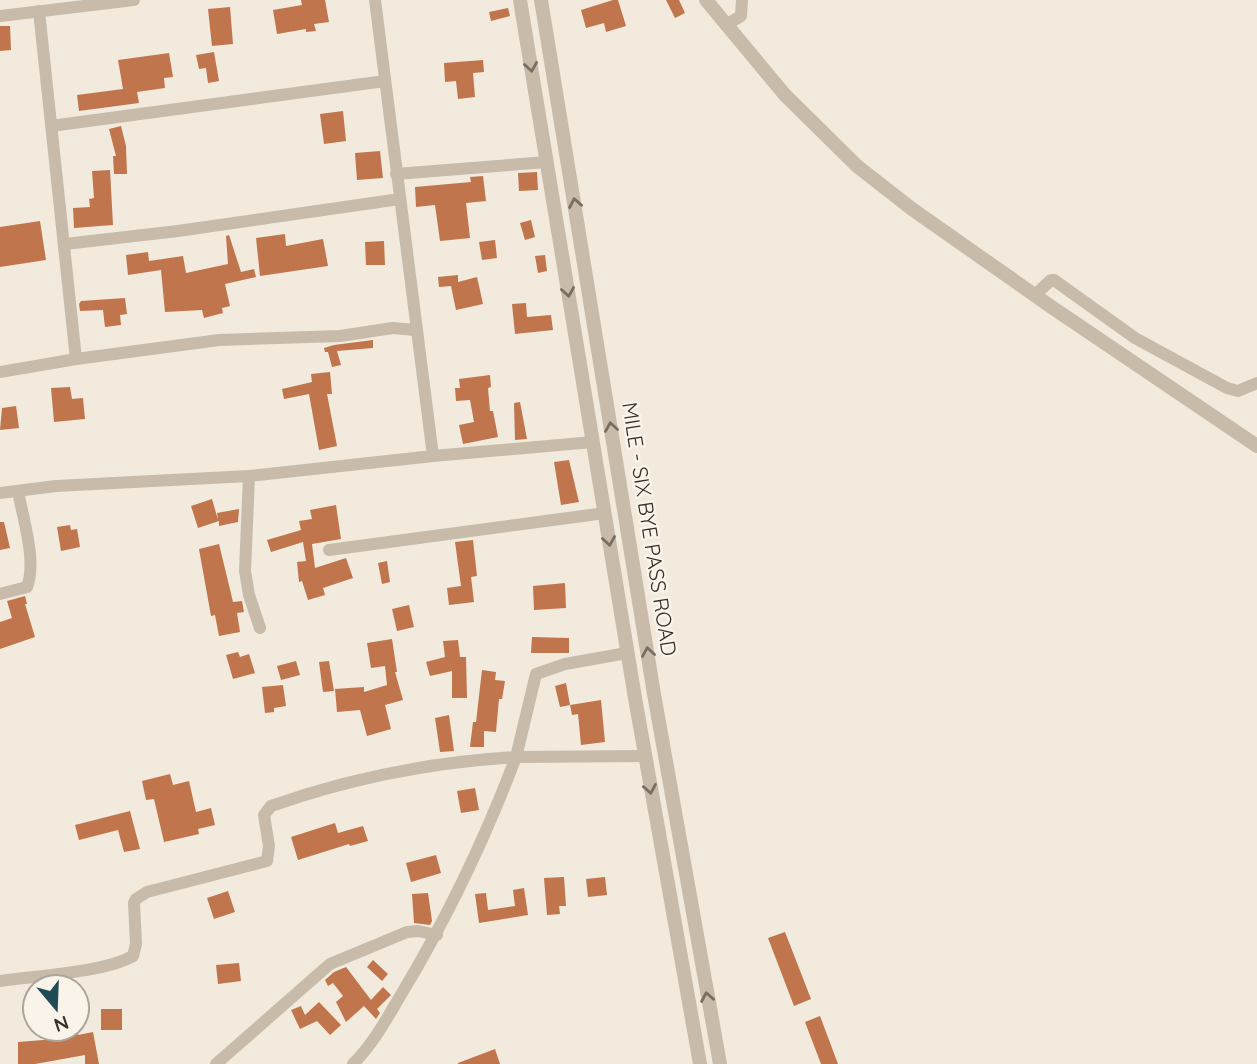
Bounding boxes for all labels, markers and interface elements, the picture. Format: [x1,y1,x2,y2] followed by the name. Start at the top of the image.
[523,61,538,73] one-way arrow
[568,197,583,209] one-way arrow
[560,286,575,298] one-way arrow
[617,400,683,658] street label: MILE - SIX BYE PASS ROAD
[604,422,619,433] one-way arrow
[601,535,616,546] one-way arrow
[640,646,655,658] one-way arrow
[642,783,657,795] one-way arrow
[21,973,91,1043] north arrow
[700,991,715,1003] one-way arrow
[51,1010,72,1038] text: N

